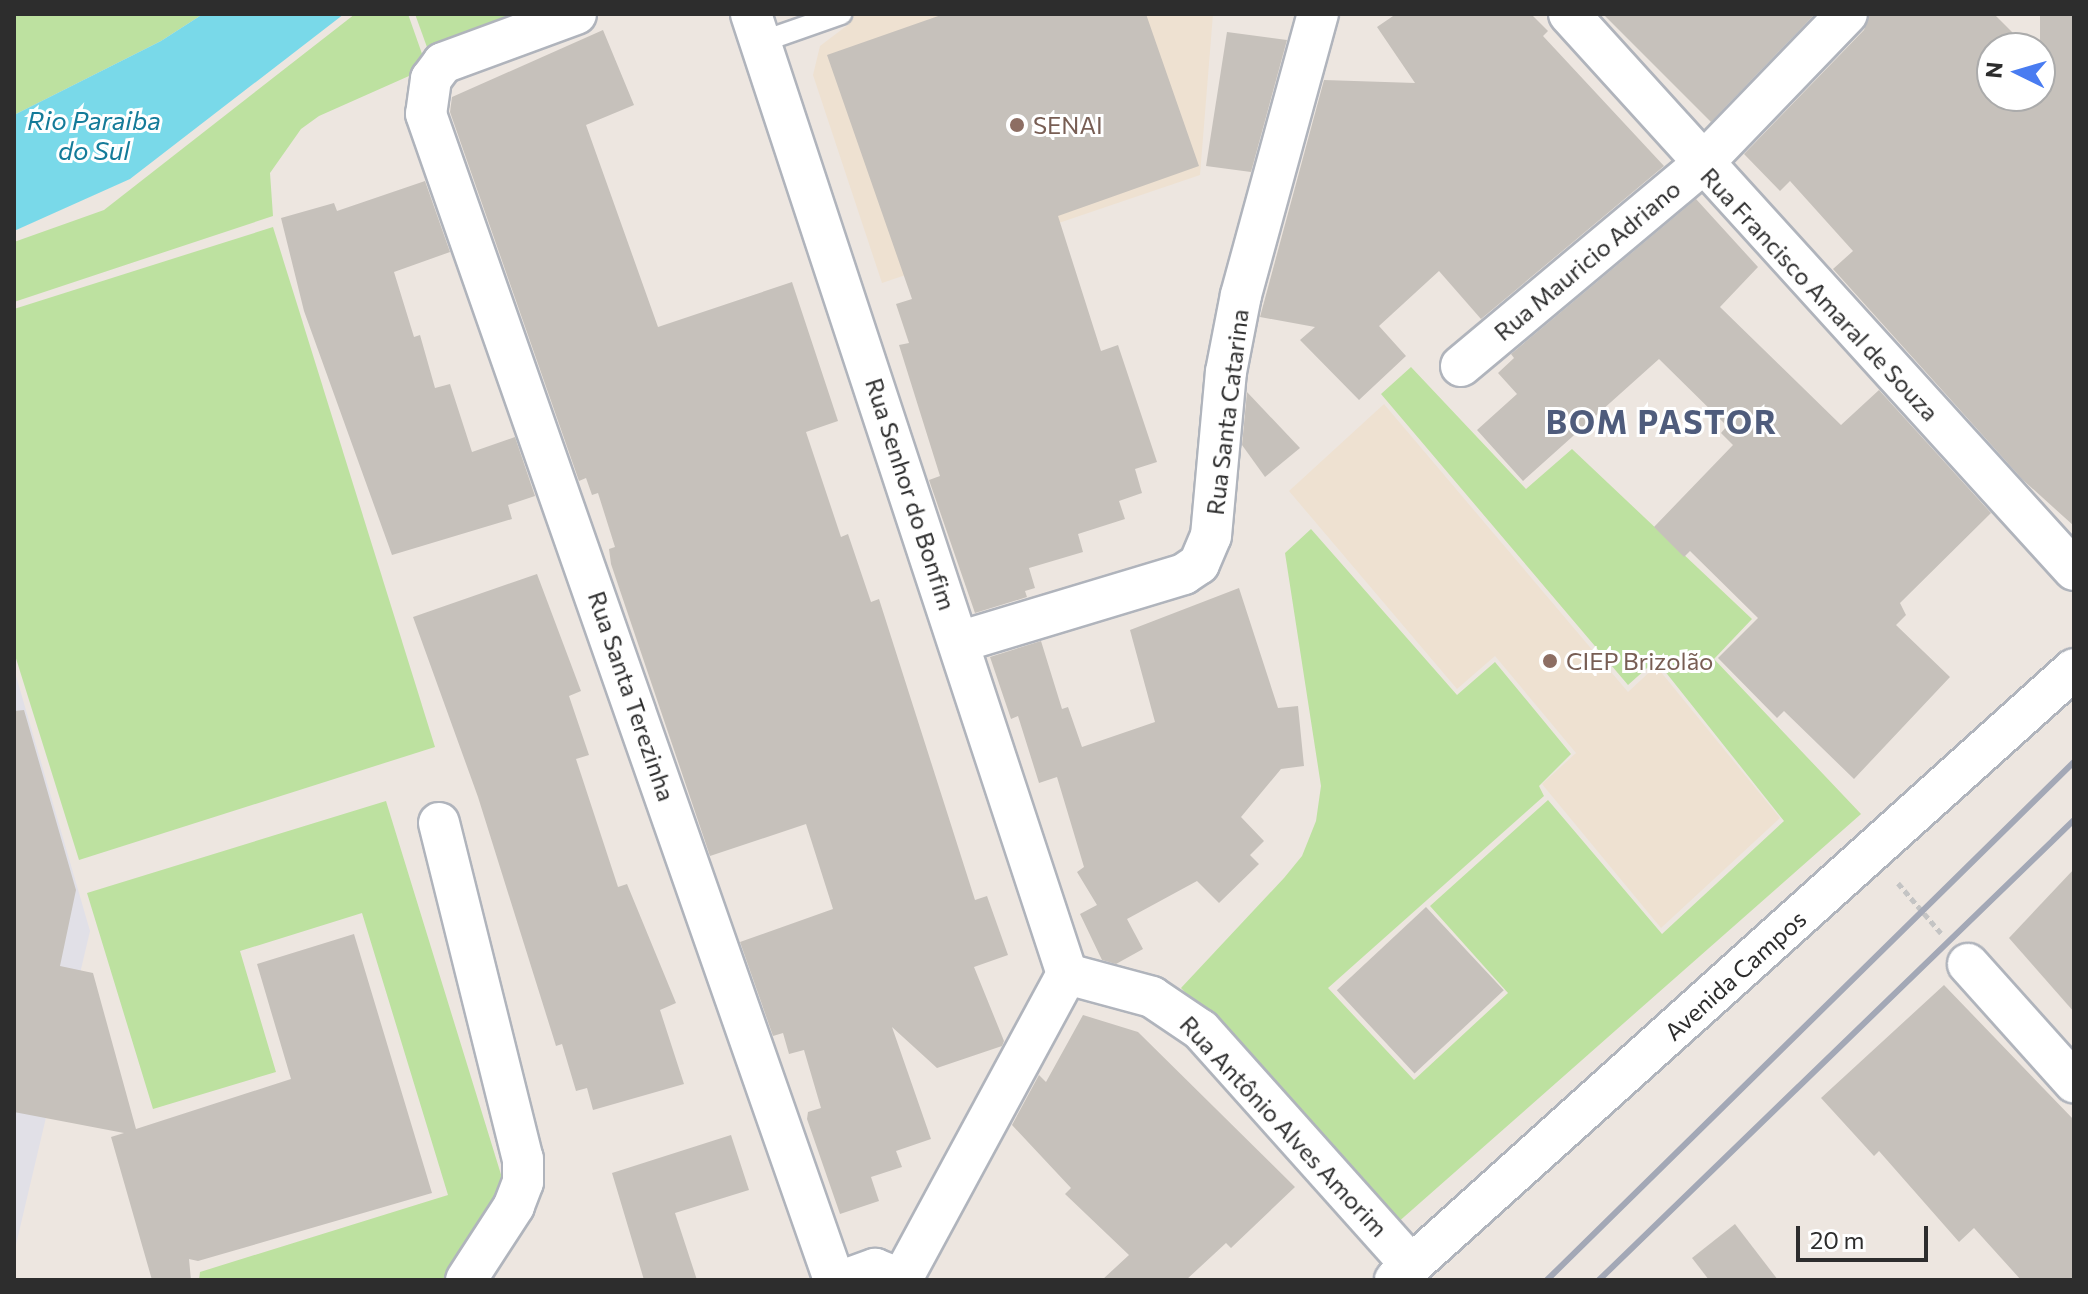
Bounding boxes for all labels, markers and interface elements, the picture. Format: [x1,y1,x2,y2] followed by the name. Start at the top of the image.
[1976,32,2056,112] north arrow
[1979,61,2008,79] text: N
[27,104,161,166] water label: Rio Paraiba do Sul
[1033,111,1103,139] place label: SENAI
[1008,116,1026,134] marker: SENAI
[1695,162,1945,426] street label: Rua Francisco Amaral de Souza
[1488,174,1686,346] street label: Rua Mauricio Adriano
[1200,307,1254,517] street label: Rua Santa Catarina
[860,374,962,614] street label: Rua Senhor do Bonfim
[1546,402,1778,440] district label: BOM PASTOR
[583,587,681,805] street label: Rua Santa Terezinha
[1566,647,1713,675] place label: CIEP Brizolão
[1541,652,1559,670] marker: CIEP Brizolão
[1658,904,1812,1046] street label: Avenida Campos
[1174,1010,1394,1242] street label: Rua Antônio Alves Amorim
[1800,1210,1932,1260] scale bar
[1810,1225,1864,1254] text: 20 m

